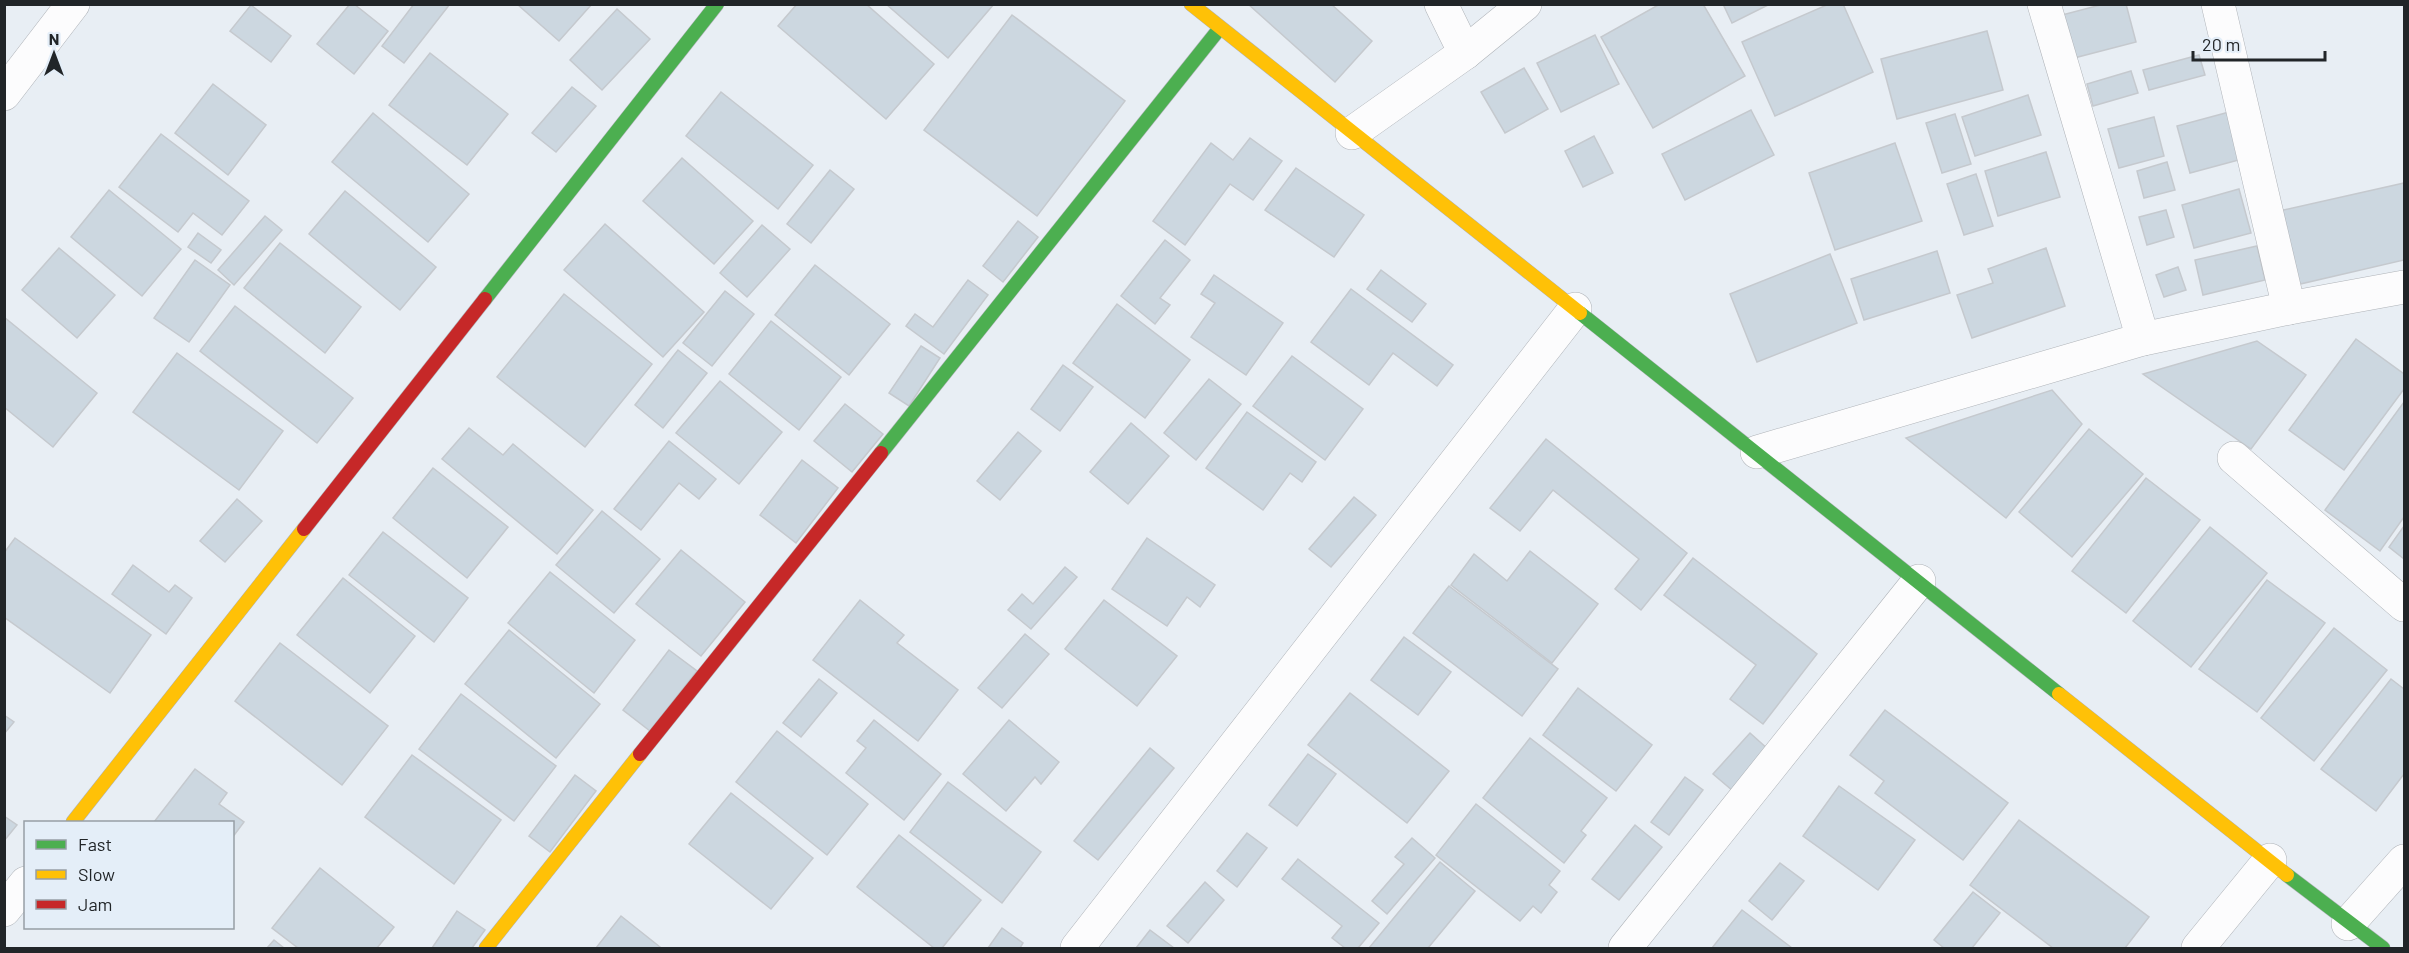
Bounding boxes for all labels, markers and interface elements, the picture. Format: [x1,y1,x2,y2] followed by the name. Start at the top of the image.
[24,24,84,84] north arrow
[2193,24,2325,62] scale bar
[49,29,59,48] text: N
[2202,33,2240,55] text: 20 m
[24,821,234,929] legend
[78,833,112,855] text: Fast
[78,863,115,885] text: Slow
[78,893,112,915] text: Jam

